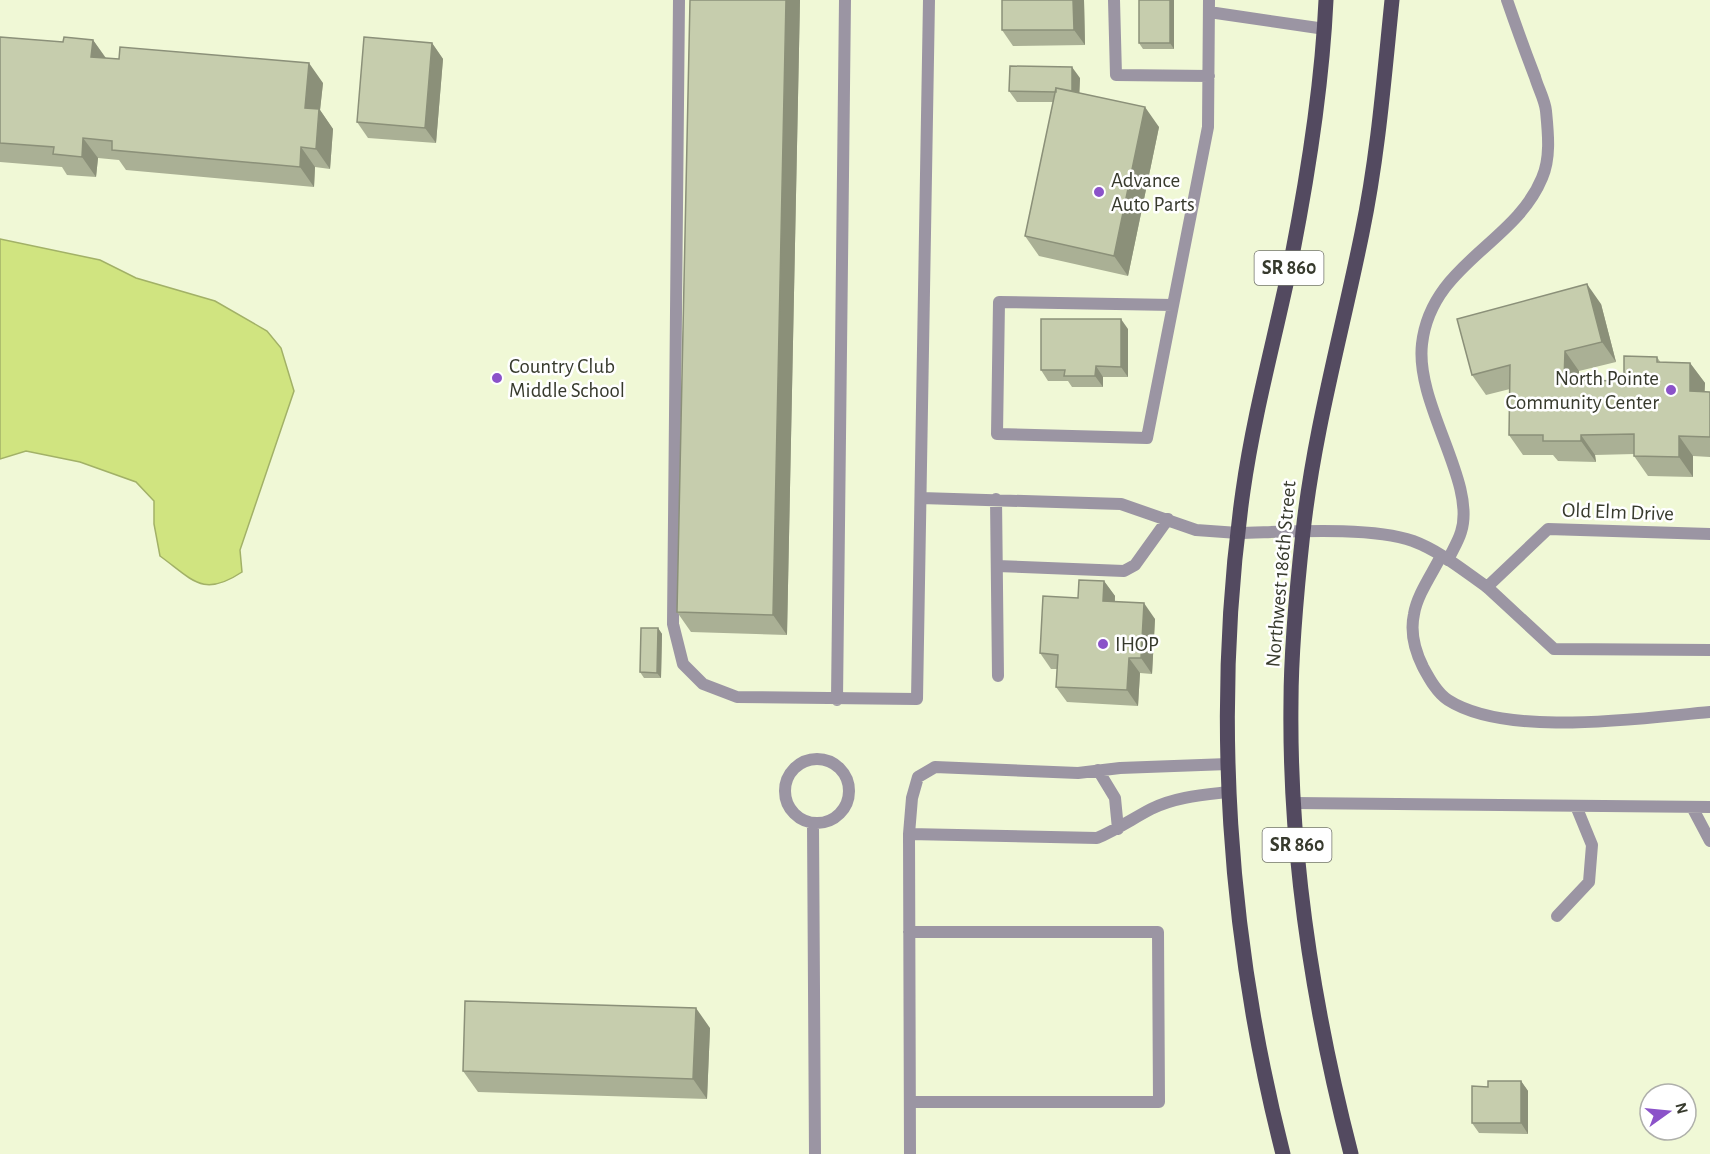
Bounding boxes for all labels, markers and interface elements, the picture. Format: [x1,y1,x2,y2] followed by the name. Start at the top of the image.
[1111,170,1195,215] place label: Advance Auto Parts
[1092,185,1106,199] marker: Advance Auto Parts
[1254,251,1324,285] road number: SR 860
[509,356,625,401] place label: Country Club Middle School
[1506,368,1659,413] place label: North Pointe Community Center
[490,371,504,385] marker: Country Club Middle School
[1664,383,1678,397] marker: North Pointe Community Center
[1262,480,1300,668] street label: Northwest 186th Street
[1562,500,1674,524] street label: Old Elm Drive
[1115,634,1159,655] place label: IHOP
[1096,637,1110,651] marker: IHOP
[1262,828,1332,862] road number: SR 860
[1638,1082,1698,1142] north arrow
[1672,1101,1691,1116] text: N

